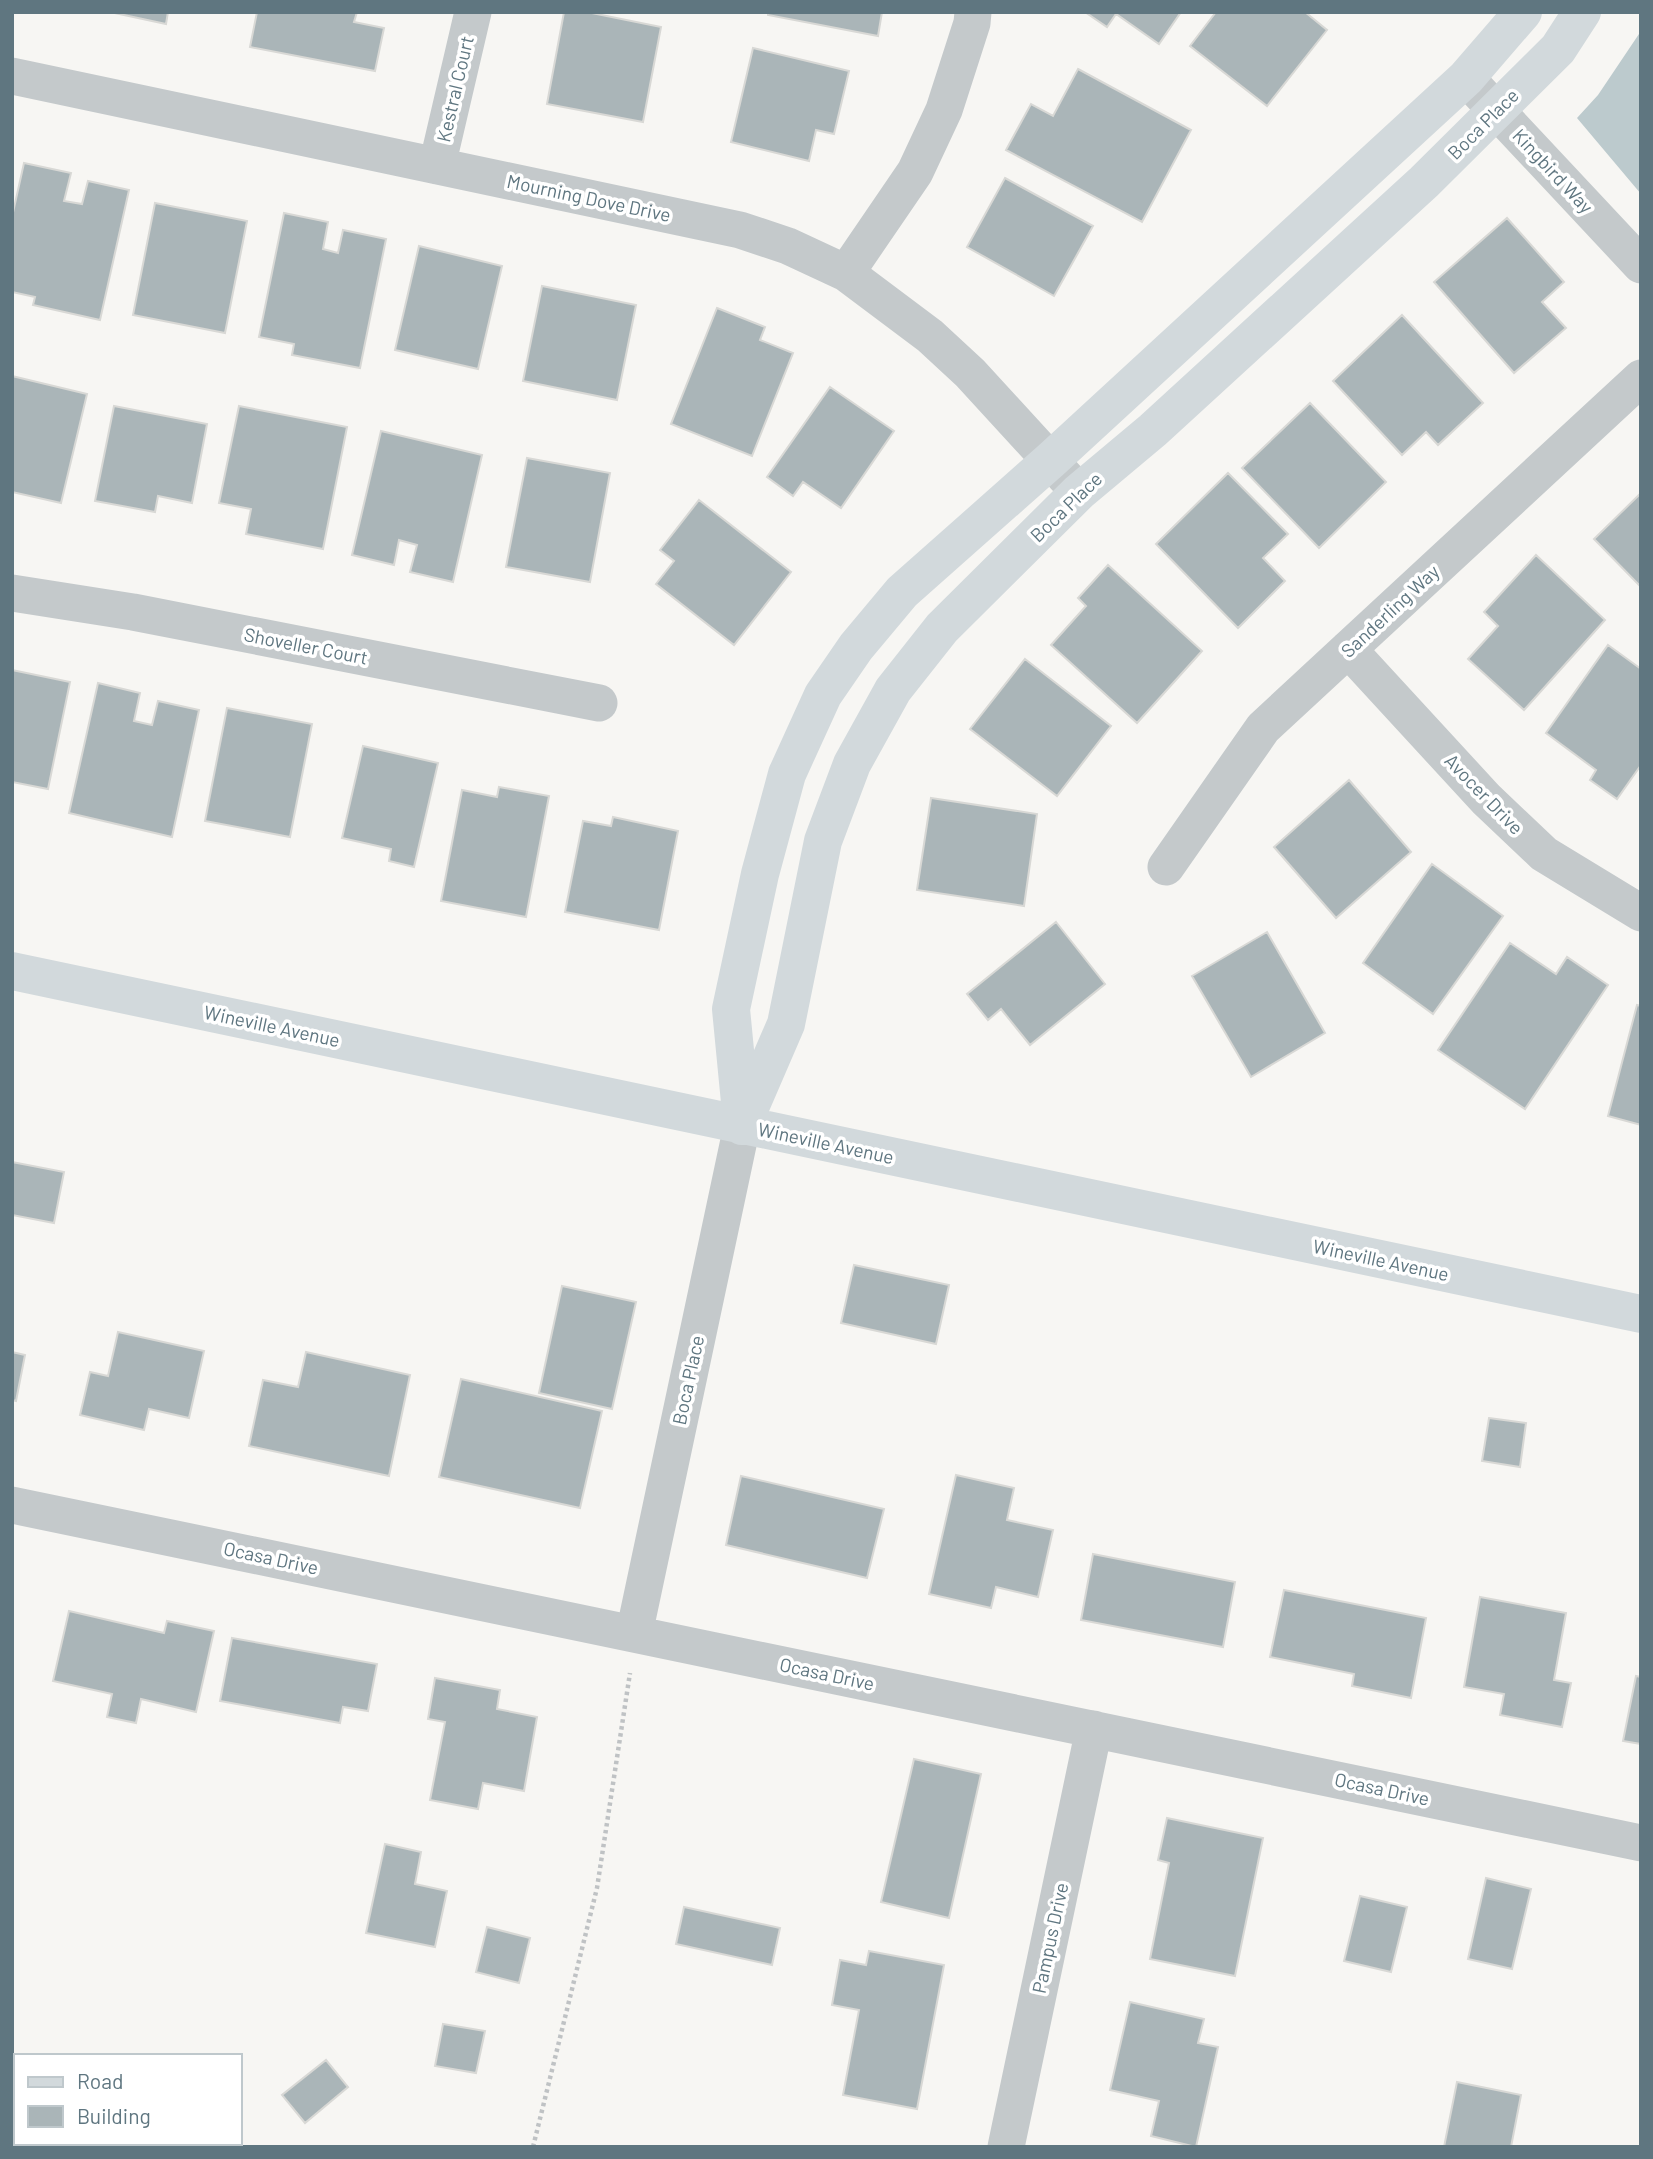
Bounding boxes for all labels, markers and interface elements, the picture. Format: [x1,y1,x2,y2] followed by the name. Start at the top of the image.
[431,34,478,144] street label: Kestral Court
[1442,83,1523,164] street label: Boca Place
[1508,124,1598,218] street label: Kingbird Way
[505,169,673,226] street label: Mourning Dove Drive
[1025,467,1106,546] street label: Boca Place
[1336,559,1444,662] street label: Sanderling Way
[242,622,370,669] street label: Shoveller Court
[1440,749,1528,839] street label: Avocer Drive
[202,1000,342,1051] street label: Wineville Avenue
[756,1117,896,1168] street label: Wineville Avenue
[1311,1234,1451,1285] street label: Wineville Avenue
[667,1333,708,1427] street label: Boca Place
[222,1536,321,1579] street label: Ocasa Drive
[778,1652,877,1695] street label: Ocasa Drive
[1333,1767,1432,1810] street label: Ocasa Drive
[1027,1880,1072,1995] street label: Pampus Drive
[14,2054,242,2145] legend
[77,2068,123,2093] text: Road
[77,2103,151,2128] text: Building

